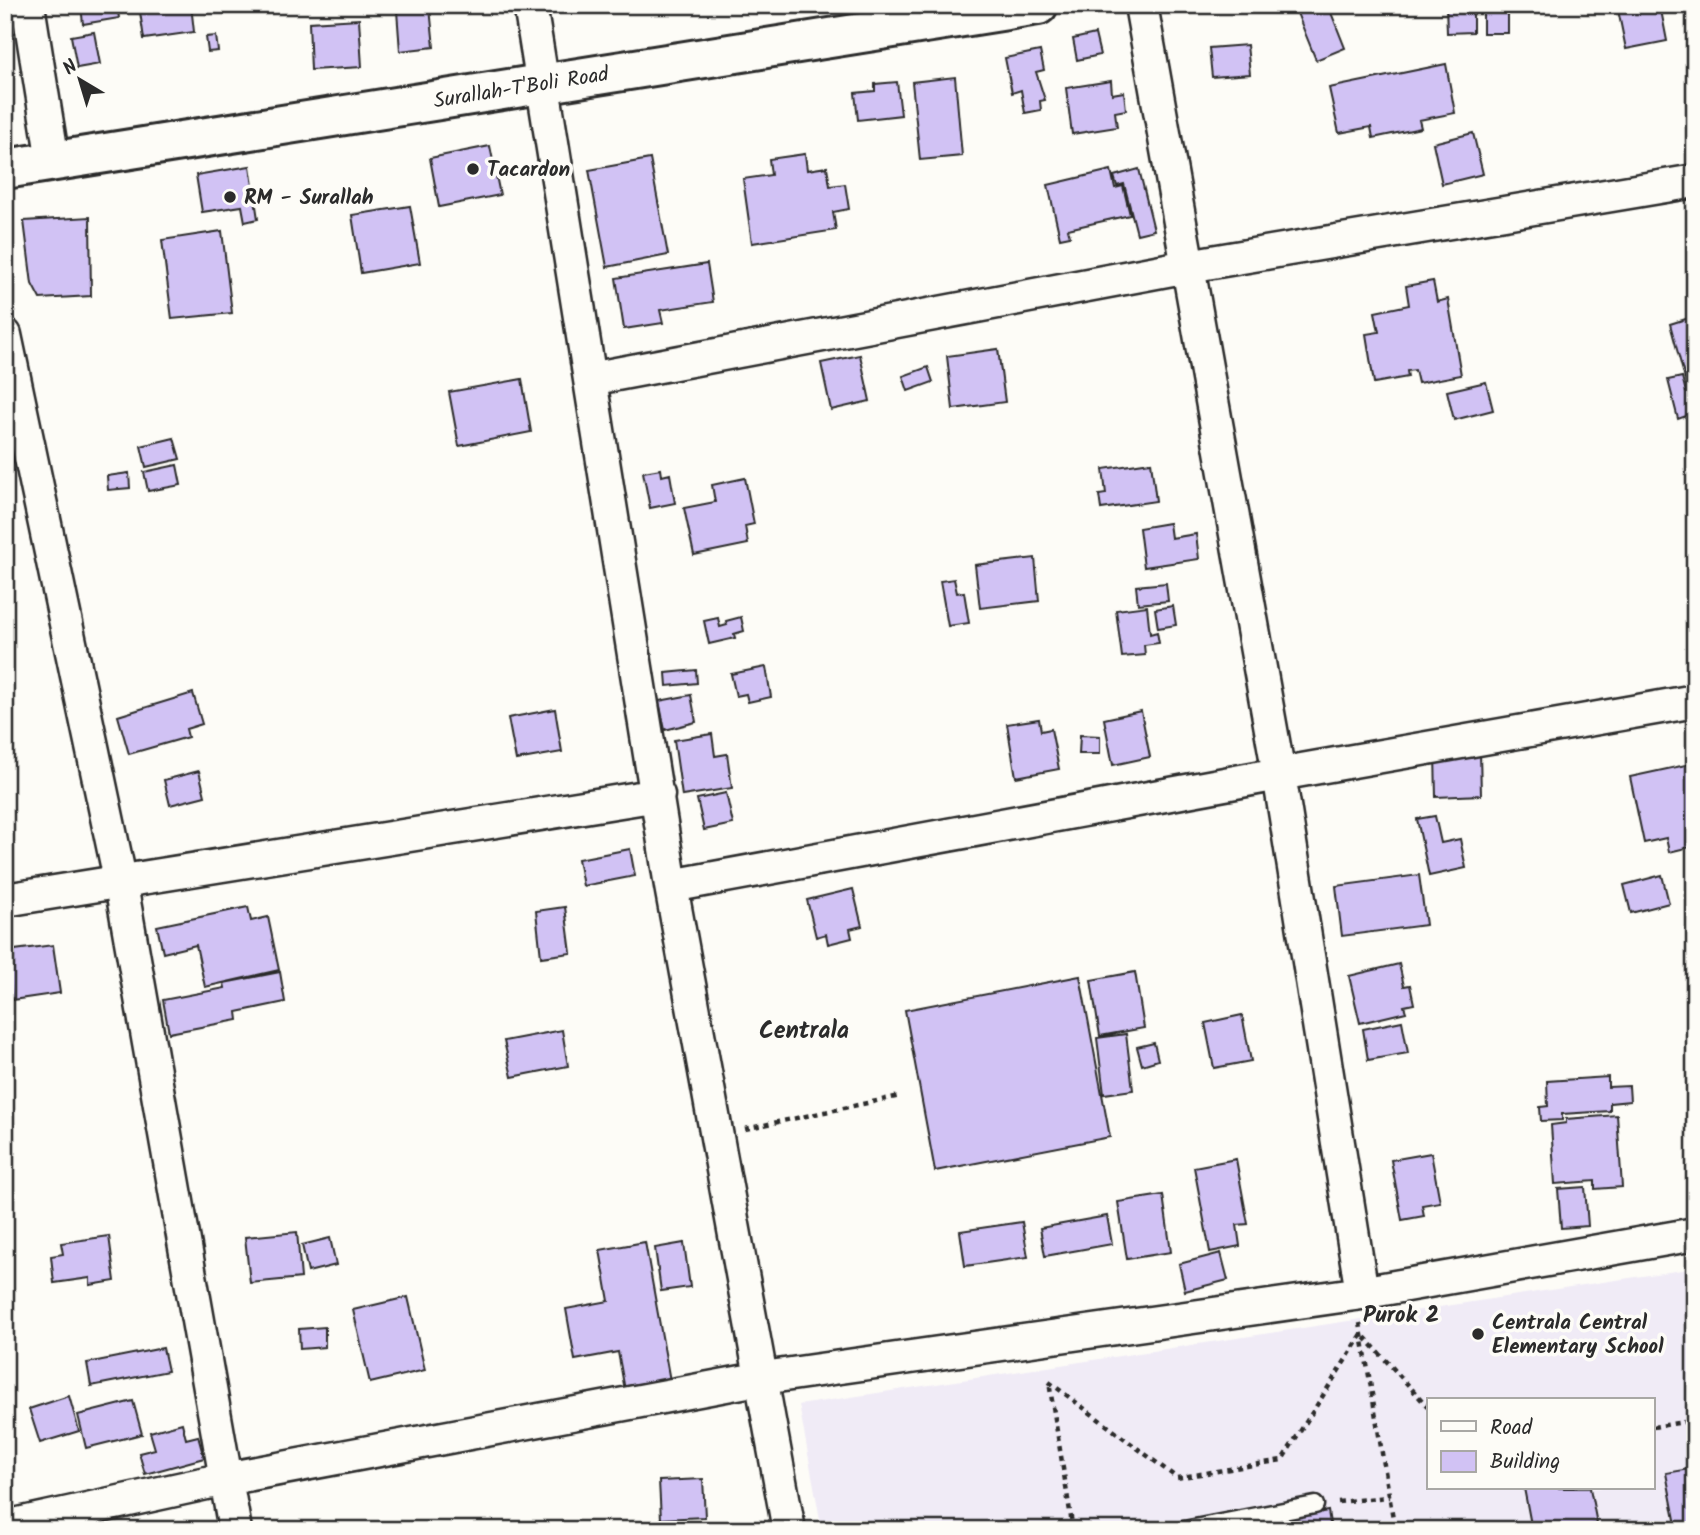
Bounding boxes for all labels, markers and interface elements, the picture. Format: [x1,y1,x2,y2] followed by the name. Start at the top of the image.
[46,46,116,116] north arrow
[57,53,85,84] text: N
[431,58,612,119] street label: Surallah-T'Boli Road
[487,154,570,187] place label: Tacardon
[465,161,481,177] marker: Tacardon
[244,182,374,215] place label: RM - Surallah
[222,189,238,205] marker: RM - Surallah
[759,1012,849,1051] district label: Centrala
[1363,1298,1439,1334] district label: Purok 2
[1492,1307,1664,1364] place label: Centrala Central Elementary School
[1470,1326,1486,1342] marker: Centrala Central Elementary School
[1427,1398,1654,1490] legend
[1490,1412,1533,1445] text: Road
[1490,1446,1560,1479] text: Building

